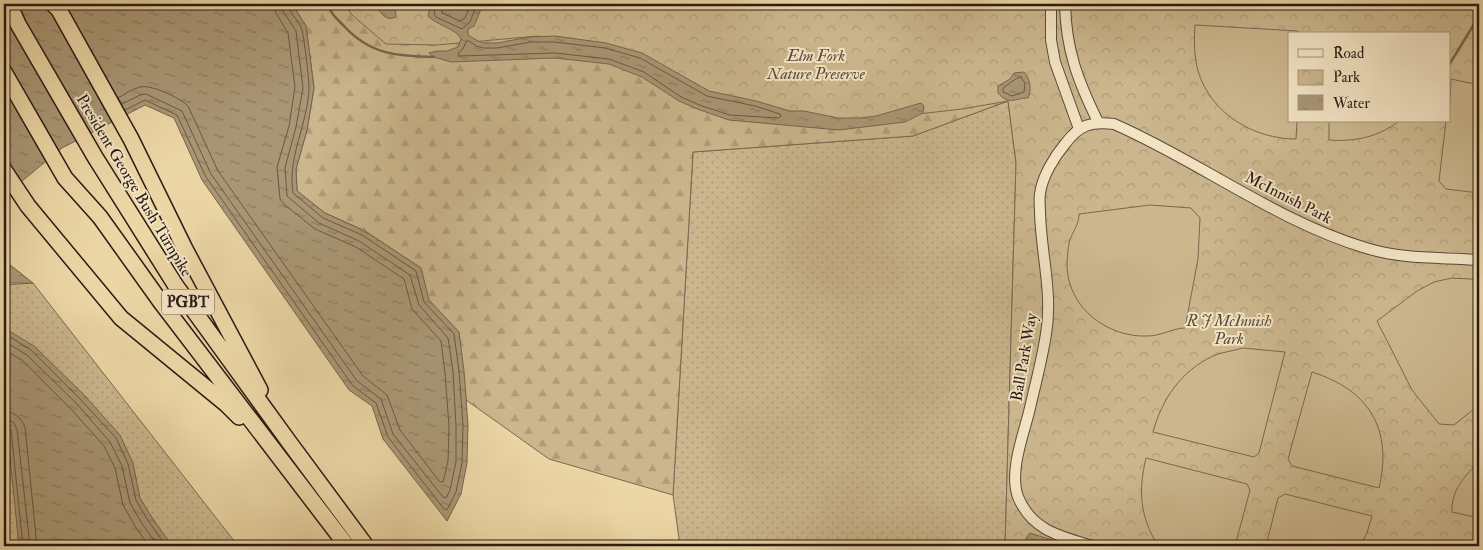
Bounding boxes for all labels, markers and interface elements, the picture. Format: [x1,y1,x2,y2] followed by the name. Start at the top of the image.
[1288,32,1450,122] legend
[1333,44,1365,63] text: Road
[766,46,865,84] park label: Elm Fork Nature Preserve
[1333,68,1360,87] text: Park
[71,91,197,281] street label: President George Bush Turnpike
[1332,94,1370,113] text: Water
[1242,167,1336,229] street label: McInnish Park
[162,290,214,314] road number: PGBT
[1006,310,1042,403] street label: Ball Park Way
[1185,311,1272,349] park label: R J McInnish Park

